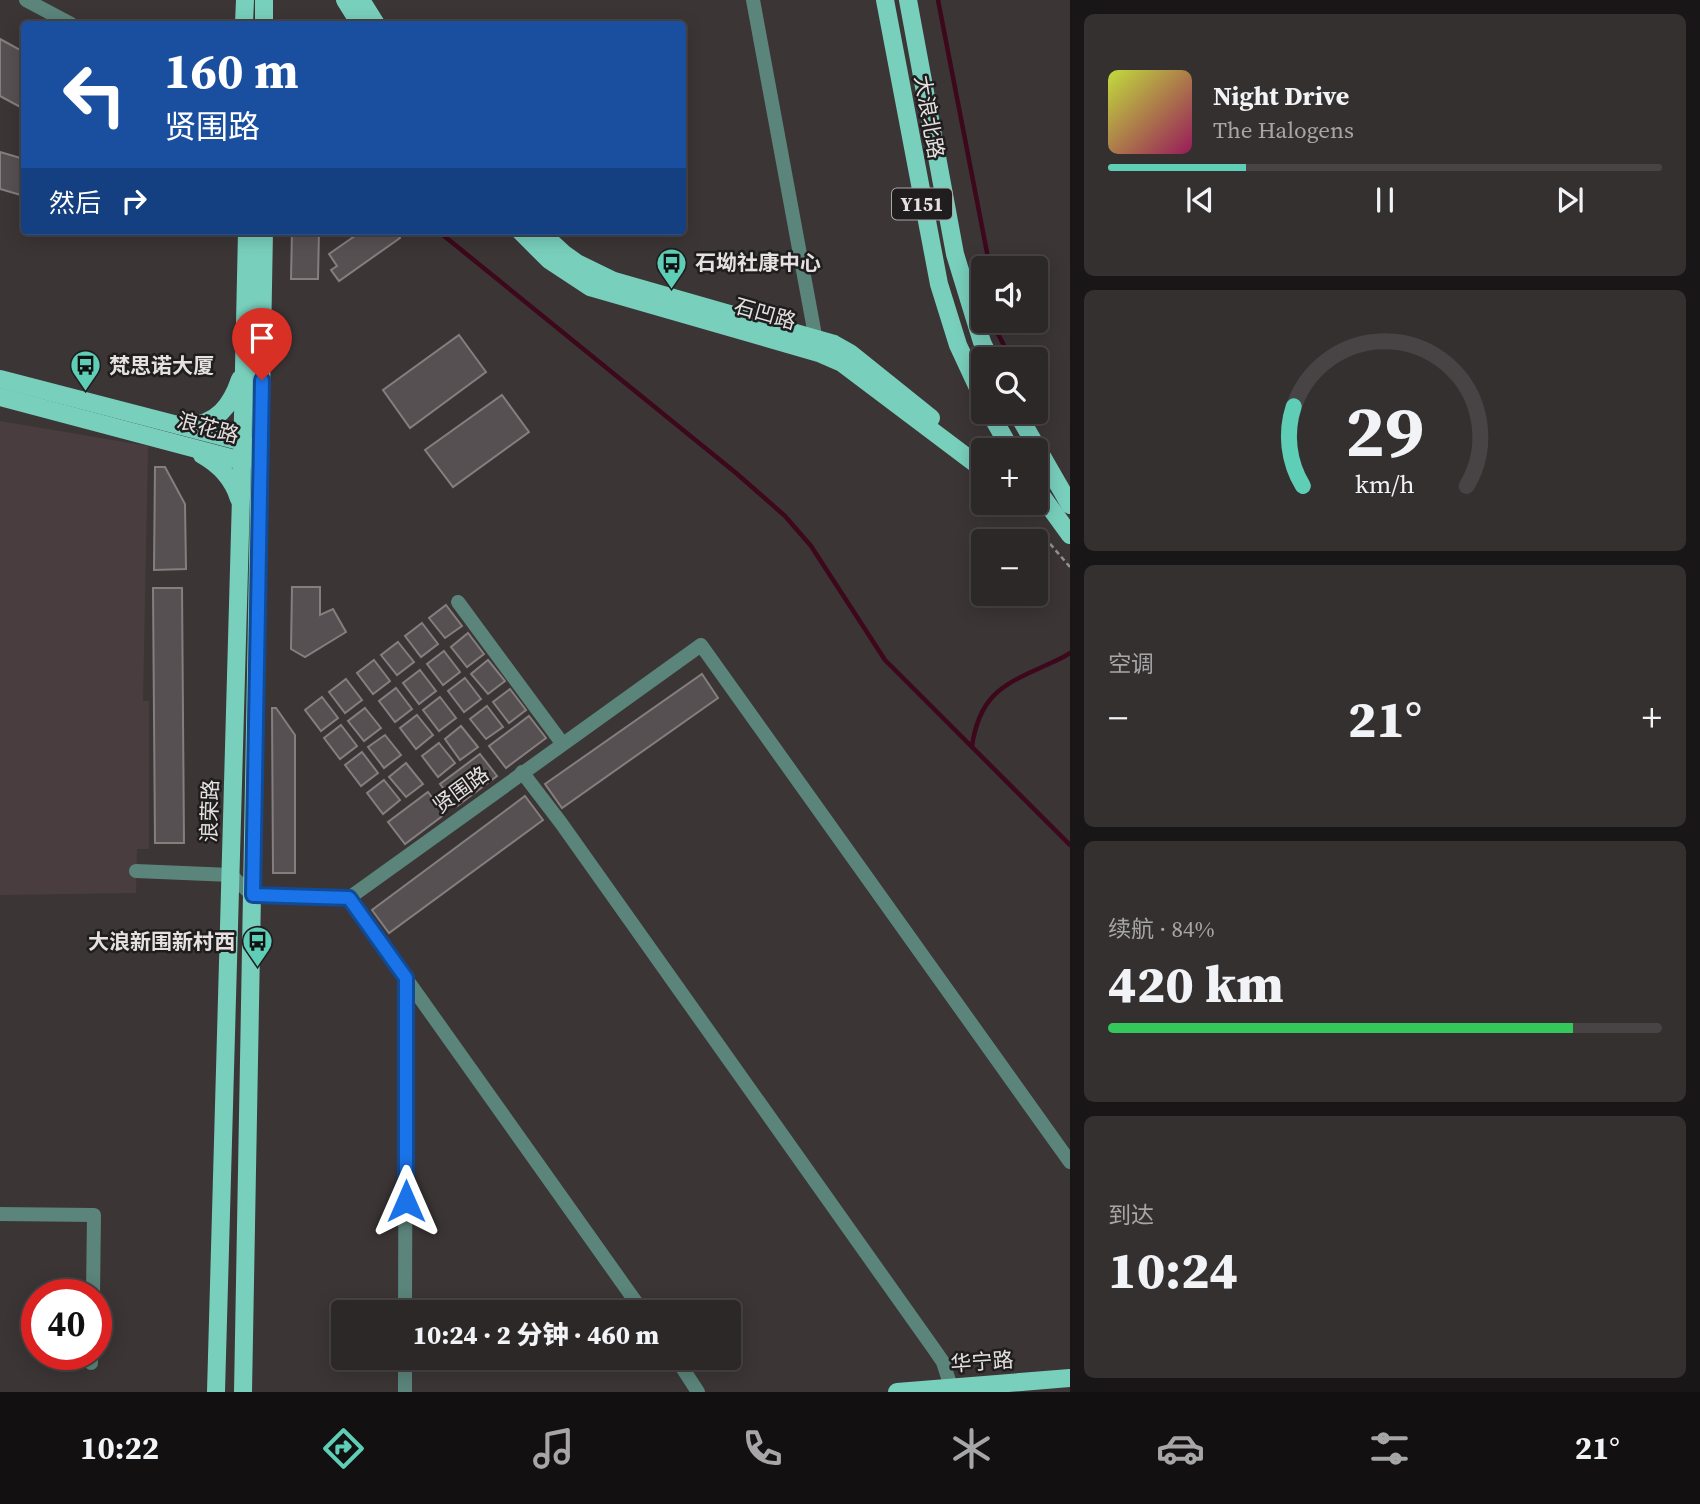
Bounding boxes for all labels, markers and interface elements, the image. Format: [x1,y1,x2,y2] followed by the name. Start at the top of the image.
[164,37,299,104] text: 160 m
[49,49,140,140] icon: left
[908,73,951,161] street label: 大浪北路
[1213,78,1349,114] text: Night Drive
[164,105,260,149] text: 贤围路
[1213,114,1354,146] text: The Halogens
[1181,181,1219,219] icon: previous
[1366,181,1404,219] icon: pause
[1551,181,1589,219] icon: next
[115,182,153,220] icon: right
[49,185,101,221] text: 然后
[892,188,952,220] road number: Y151
[655,246,689,290] bus stop icon: 石坳社康中心
[695,248,821,277] place label: 石坳社康中心
[971,256,1048,606] map controls
[971,256,1048,333] button: sound
[731,291,799,336] street label: 石凹路
[232,308,292,380] pin
[243,319,281,357] icon: arrive
[971,347,1048,424] button: search
[69,349,103,393] bus stop icon: 梵思诺大厦
[109,351,214,380] place label: 梵思诺大厦
[1346,382,1424,481] text: 29
[174,405,242,450] street label: 浪花路
[971,438,1048,515] button: +
[1355,467,1415,501] text: km/h
[971,529,1048,606] button: −
[1108,648,1154,680] text: 空调
[1348,683,1422,754] text: 21°
[1108,692,1128,744] text: −
[1642,692,1662,744] text: +
[427,759,495,820] street label: 贤围路
[194,779,225,843] street label: 浪荣路
[1108,913,1215,945] text: 续航 · 84%
[241,925,275,969] bus stop icon: 大浪新围新村西
[88,927,235,956] place label: 大浪新围新村西
[1108,948,1284,1019] text: 420 km
[369,1164,443,1238] position arrow
[1108,1199,1154,1231] text: 到达
[1108,1234,1238,1305] text: 10:24
[21,1279,112,1370] speed limit sign: 40
[413,1317,659,1353] text: 10:24 · 2 分钟 · 460 m
[950,1345,1014,1378] street label: 华宁路
[319,1424,368,1473] icon: directions
[529,1424,578,1473] icon: music
[738,1424,787,1473] icon: phone
[947,1424,996,1473] icon: climate
[1156,1424,1205,1473] icon: car
[1365,1424,1414,1473] icon: filters
[80,1426,159,1470] text: 10:22
[1575,1426,1620,1470] text: 21°

